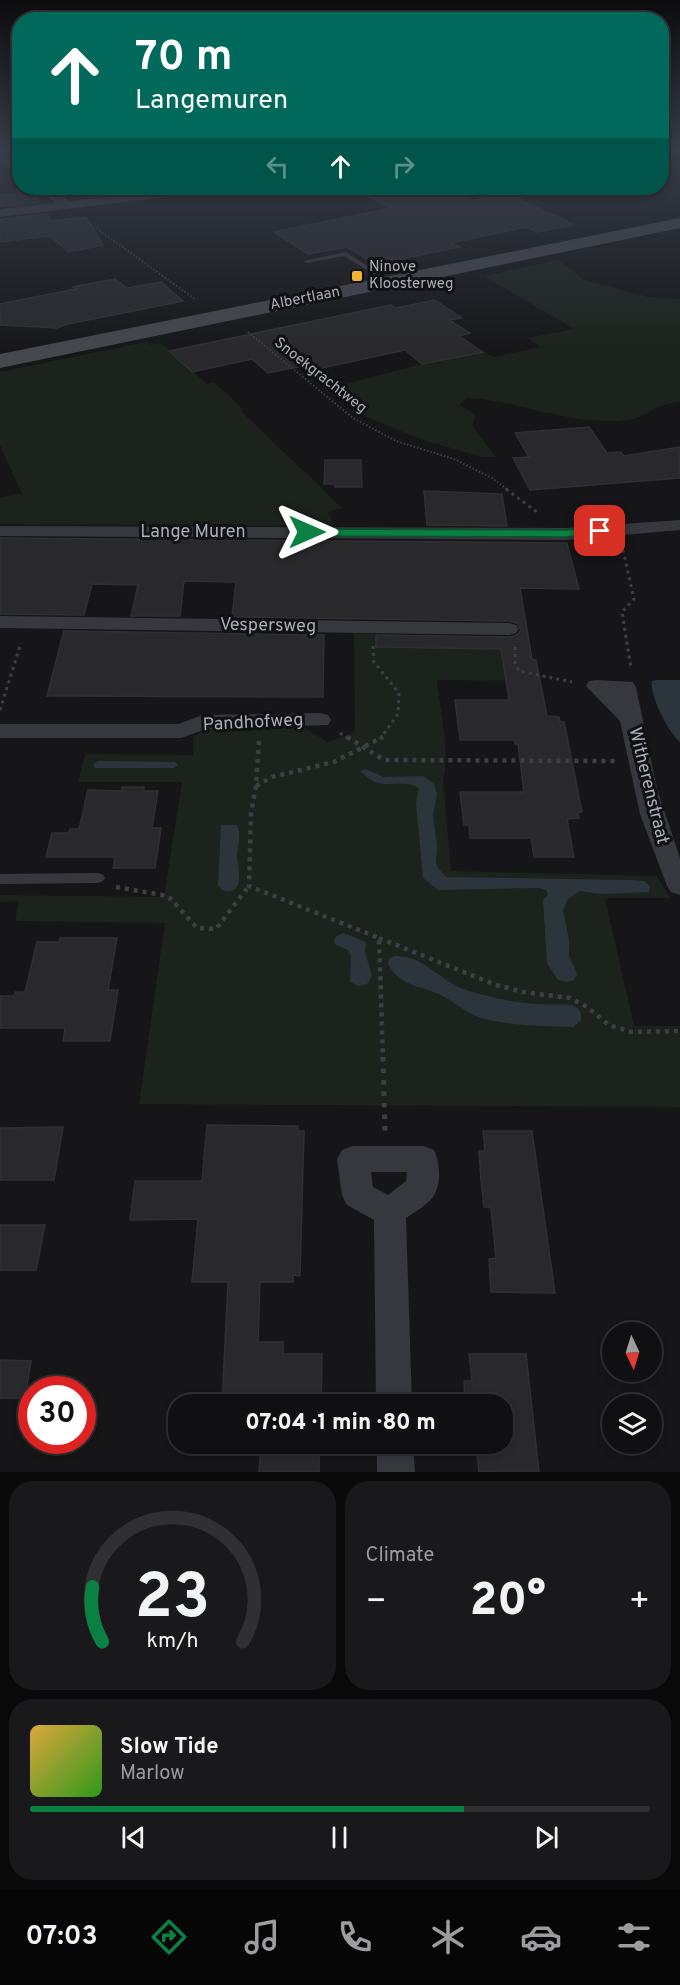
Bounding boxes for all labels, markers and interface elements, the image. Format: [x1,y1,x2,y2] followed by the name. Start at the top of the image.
[135,32,233,85] text: 70 m
[36,36,114,114] icon: ahead
[135,84,288,118] text: Langemuren
[261,150,294,183] icon: left
[324,150,357,183] icon: ahead
[387,150,420,183] icon: right
[369,258,454,294] place label: Ninove Kloosterweg
[350,269,364,283] marker: Ninove Kloosterweg
[268,283,342,315] street label: Albertlaan
[270,334,370,418] street label: Snoekgrachtweg
[275,500,339,564] position arrow
[574,505,625,556] pin
[583,514,616,547] icon: arrive
[140,521,246,544] street label: Lange Muren
[220,614,316,638] street label: Vespersweg
[202,709,304,737] street label: Pandhofweg
[622,725,674,847] street label: Witherenstraat
[602,1322,662,1382] north arrow
[602,1322,662,1454] map controls
[18,1376,96,1454] speed limit sign: 30
[602,1394,662,1454] button: layers
[245,1410,436,1437] text: 07:04 · 1 min · 80 m
[366,1543,434,1569] text: Climate
[134,1561,210,1640] text: 23
[470,1574,546,1631] text: 20°
[366,1582,387,1624] text: −
[629,1582,650,1624] text: +
[146,1629,198,1656] text: km/h
[120,1734,219,1761] text: Slow Tide
[120,1761,184,1787] text: Marlow
[117,1821,150,1854] icon: previous
[323,1821,356,1854] icon: pause
[530,1821,563,1854] icon: next
[148,1916,190,1958] icon: directions
[241,1916,283,1958] icon: music
[334,1916,376,1958] icon: phone
[427,1916,469,1958] icon: climate
[520,1916,562,1958] icon: car
[613,1916,655,1958] icon: filters
[25,1920,98,1954] text: 07:03

